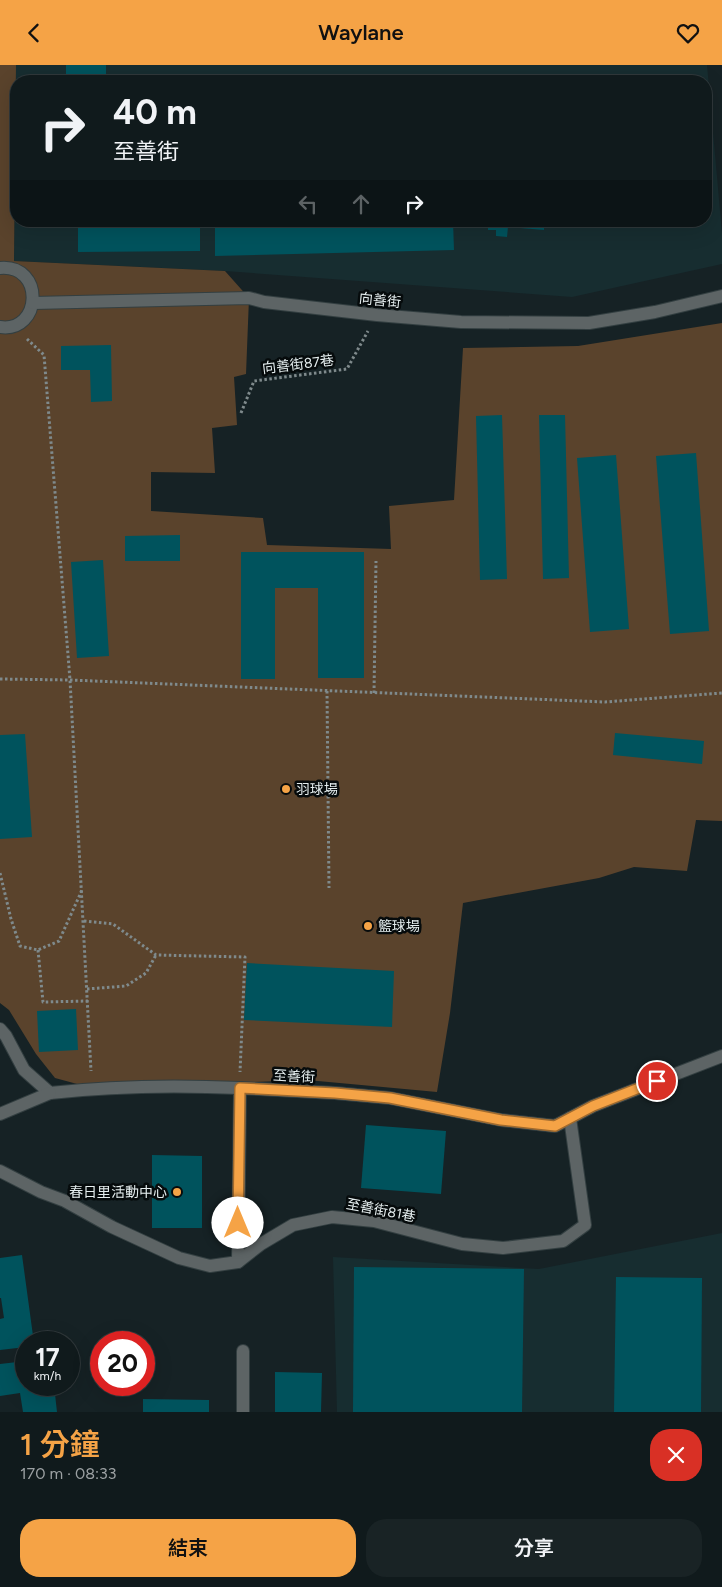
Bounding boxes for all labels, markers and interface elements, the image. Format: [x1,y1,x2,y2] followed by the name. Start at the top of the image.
[20,19,48,47] icon: back
[318,19,404,46] text: Waylane
[674,19,702,47] icon: heart
[113,91,197,133] text: 40 m
[30,95,95,160] icon: right
[113,138,179,165] text: 至善街
[294,190,322,218] icon: left
[347,190,375,218] icon: ahead
[400,190,428,218] icon: right
[358,290,402,311] street label: 向善街
[261,352,335,377] street label: 向善街87巷
[296,781,338,798] place label: 羽球場
[280,783,292,795] marker: 羽球場
[378,918,420,935] place label: 籃球場
[362,920,374,932] marker: 籃球場
[636,1060,678,1102] pin
[273,1067,315,1086] street label: 至善街
[643,1067,671,1095] icon: arrive
[69,1184,167,1201] place label: 春日里活動中心
[171,1186,183,1198] marker: 春日里活動中心
[345,1195,417,1226] street label: 至善街81巷
[211,1196,263,1248] position arrow
[90,1331,155,1396] speed limit sign: 20
[35,1342,60,1372] text: 17
[34,1369,61,1383] text: km/h
[20,1426,100,1463] text: 1 分鐘
[650,1429,702,1481] button: close
[20,1464,117,1483] text: 170 m · 08:33
[20,1519,356,1577] button: 結束
[366,1519,702,1577] button: 分享

